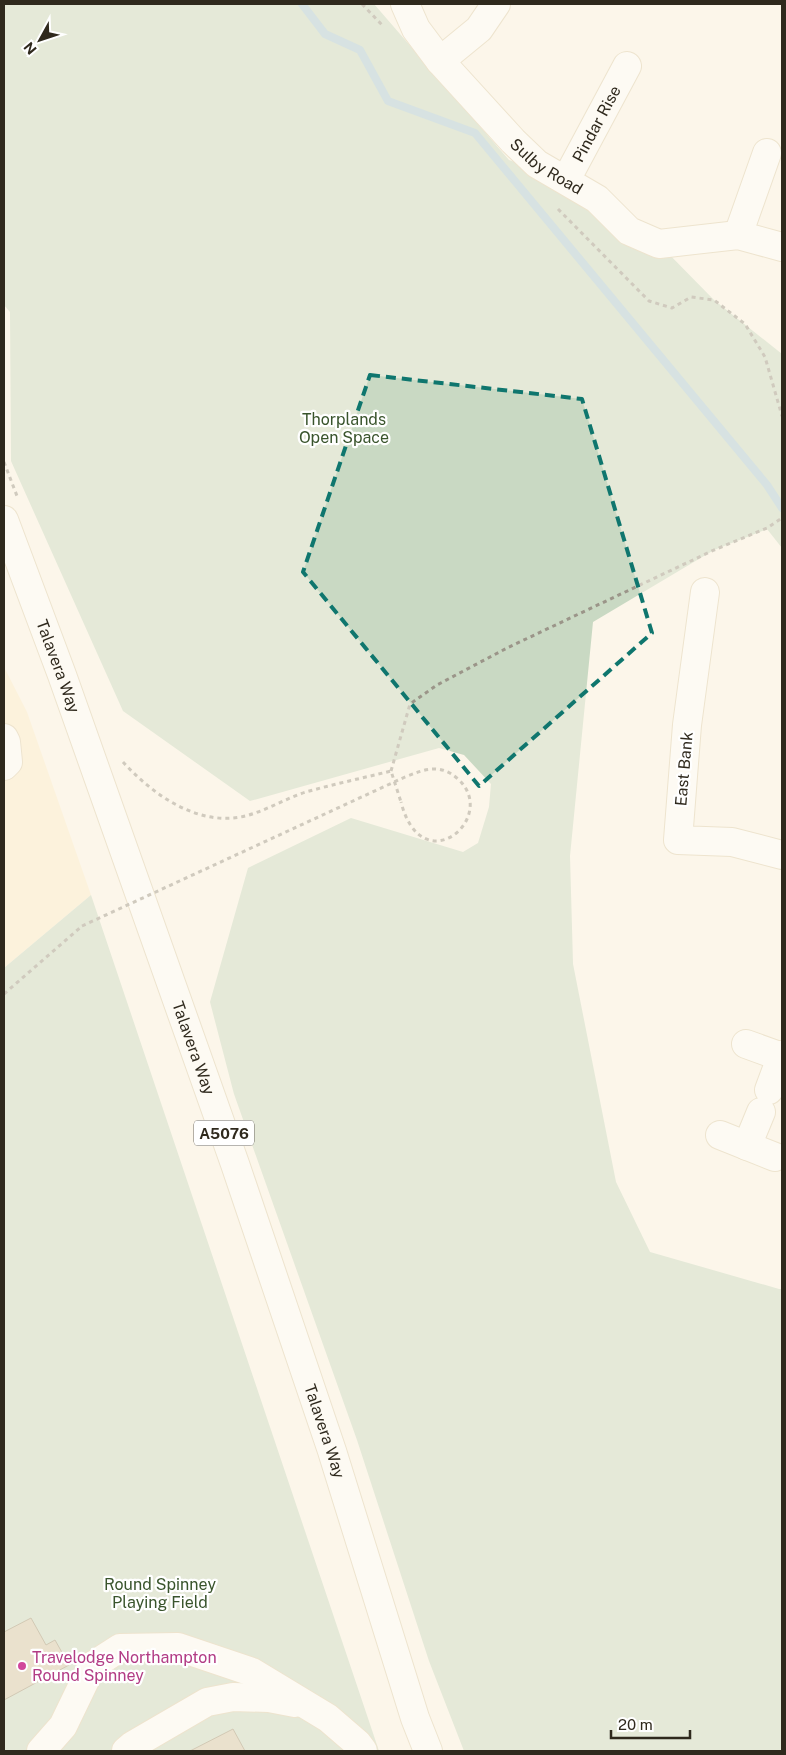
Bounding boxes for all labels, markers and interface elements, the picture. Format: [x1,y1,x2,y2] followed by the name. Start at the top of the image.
[15,15,65,65] north arrow
[20,39,40,58] text: N
[568,82,624,165] street label: Pindar Rise
[506,134,586,198] street label: Sulby Road
[299,410,389,447] park label: Thorplands Open Space
[33,617,84,716] street label: Talavera Way
[671,731,697,807] street label: East Bank
[169,999,219,1098] street label: Talavera Way
[194,1120,254,1146] road number: A5076
[301,1382,349,1481] street label: Talavera Way
[104,1575,216,1612] park label: Round Spinney Playing Field
[32,1648,217,1685] place label: Travelodge Northampton Round Spinney
[16,1660,28,1672] marker: Travelodge Northampton Round Spinney
[611,1708,690,1740] scale bar
[618,1716,653,1733] text: 20 m

